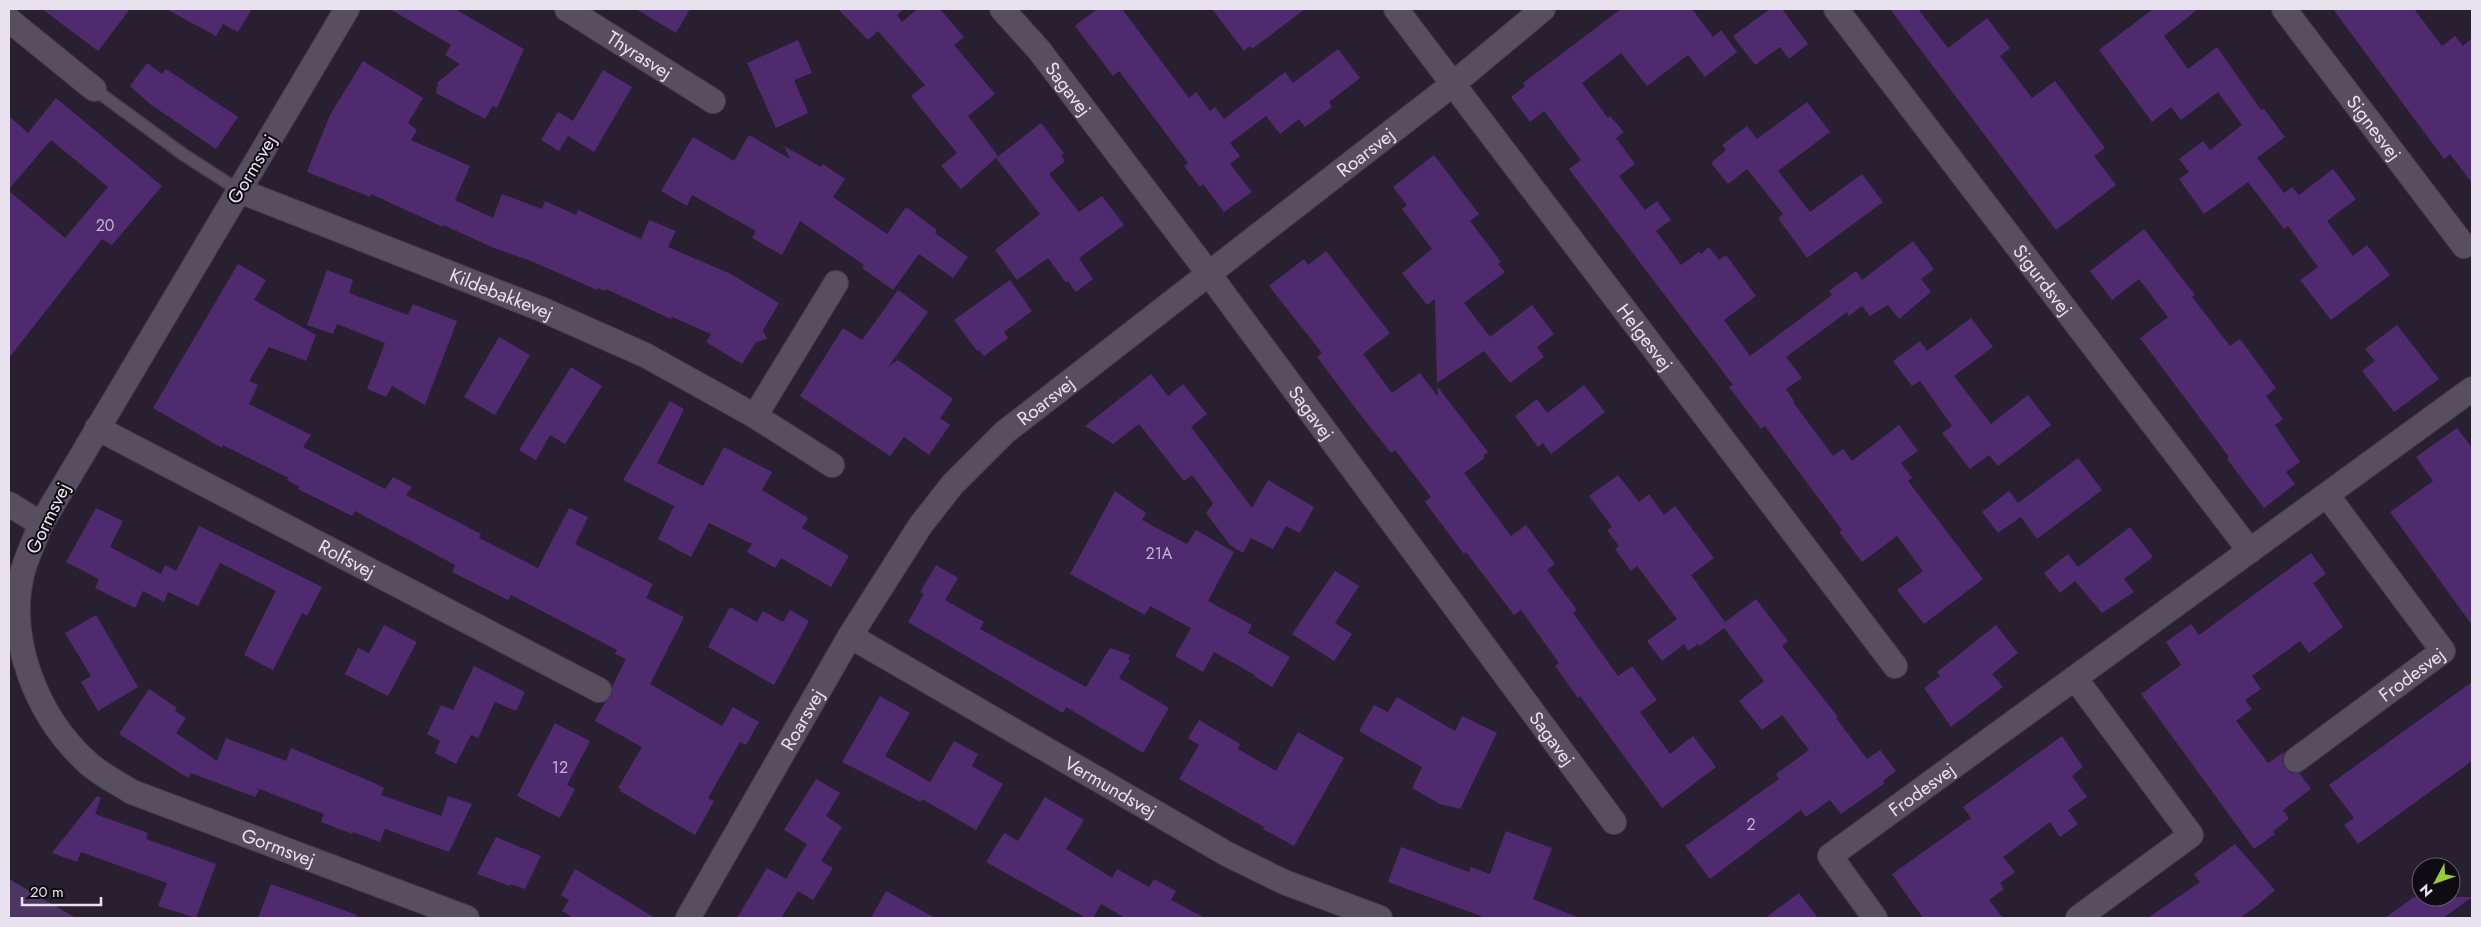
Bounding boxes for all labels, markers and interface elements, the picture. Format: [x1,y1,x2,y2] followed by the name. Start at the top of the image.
[602,24,678,86] street label: Thyrasvej
[1039,56,1098,122] street label: Sagavej
[2340,89,2408,166] street label: Signesvej
[1331,121,1400,183] street label: Roarsvej
[221,129,283,209] street label: Gormsvej
[96,214,114,237] house number: 20
[2007,239,2079,321] street label: Sigurdsvej
[446,261,558,326] street label: Kildebakkevej
[1611,298,1680,377] street label: Helgesvej
[1011,369,1080,432] street label: Roarsvej
[1282,380,1341,446] street label: Sagavej
[19,478,77,558] street label: Gormsvej
[314,532,380,585] street label: Rolfsvej
[1146,542,1173,565] house number: 21A
[2373,641,2450,708] street label: Frodesvej
[774,684,830,755] street label: Roarsvej
[1523,705,1582,771] street label: Sagavej
[1059,749,1162,824] street label: Vermundsvej
[552,756,568,779] house number: 12
[1883,756,1961,823] street label: Frodesvej
[1746,813,1756,836] house number: 2
[238,821,319,873] street label: Gormsvej
[2411,857,2461,907] north arrow
[22,874,101,906] scale bar
[2415,880,2437,901] text: N
[30,881,64,903] text: 20 m

